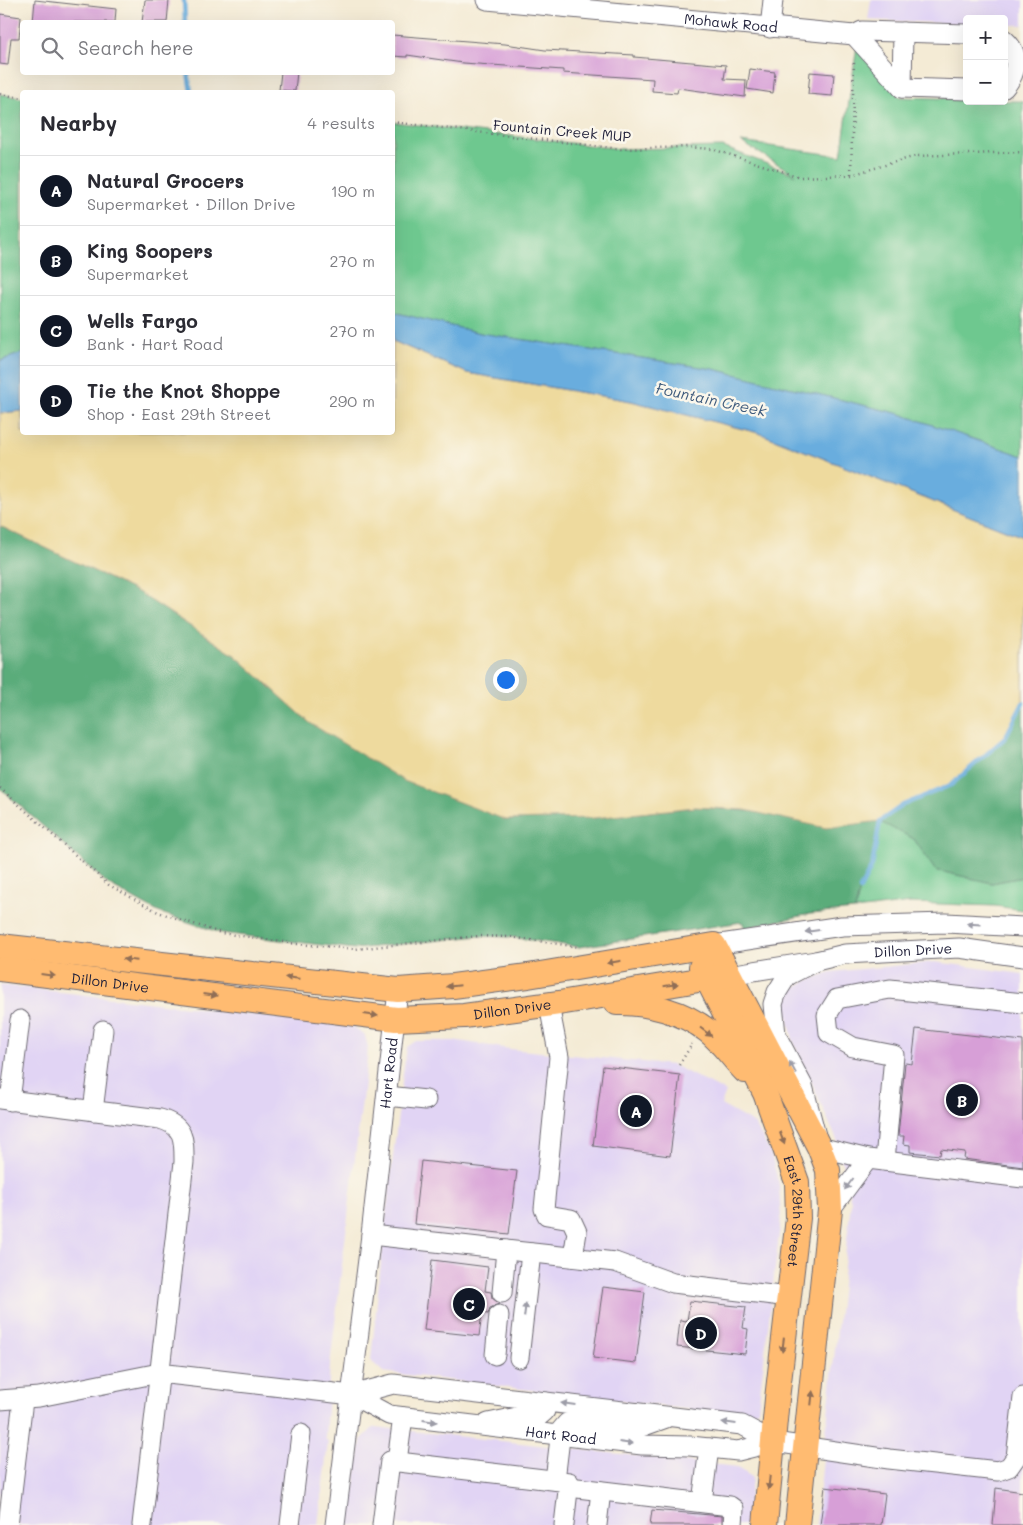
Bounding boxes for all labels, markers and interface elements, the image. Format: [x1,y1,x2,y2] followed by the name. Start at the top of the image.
[683,9,779,37] street label: Mohawk Road
[963,15,1008,105] map controls
[963,15,1008,60] button: +
[20,20,395,75] search box
[38,34,66,62] icon: search
[78,35,194,60] text: Search here
[963,60,1008,105] button: −
[40,109,117,136] text: Nearby
[307,112,375,133] text: 4 results
[492,115,632,146] street label: Fountain Creek MUP
[87,168,244,193] text: Natural Grocers
[50,180,62,201] text: A
[331,180,375,201] text: 190 m
[87,193,296,214] text: Supermarket · Dillon Drive
[87,238,213,263] text: King Soopers
[51,250,61,271] text: B
[329,250,375,271] text: 270 m
[87,263,189,284] text: Supermarket
[87,308,198,333] text: Wells Fargo
[50,320,62,341] text: C
[329,320,375,341] text: 270 m
[87,333,223,354] text: Bank · Hart Road
[87,378,280,403] text: Tie the Knot Shoppe
[654,378,769,421] water label: Fountain Creek
[50,390,62,411] text: D
[329,390,375,411] text: 290 m
[87,403,271,424] text: Shop · East 29th Street
[493,667,519,693] your location
[966,920,982,928] one-way arrow
[804,927,820,935] one-way arrow
[873,938,953,961] street label: Dillon Drive
[122,956,138,964] one-way arrow
[606,958,622,966] one-way arrow
[70,968,150,997] street label: Dillon Drive
[41,971,57,979] one-way arrow
[283,974,299,982] one-way arrow
[663,981,679,989] one-way arrow
[445,982,461,990] one-way arrow
[202,991,218,999] one-way arrow
[472,994,552,1024] street label: Dillon Drive
[363,1012,379,1020] one-way arrow
[699,1027,713,1037] one-way arrow
[375,1037,402,1110] street label: Hart Road
[789,1061,798,1074] one-way arrow
[946,1081,978,1119] pin: B
[620,1092,652,1130] pin: A
[778,1131,786,1146] one-way arrow
[779,1153,808,1269] street label: East 29th Street
[844,1177,855,1190] one-way arrow
[453,1285,485,1323] pin: C
[521,1301,529,1317] one-way arrow
[685,1314,717,1352] pin: D
[779,1337,787,1353] one-way arrow
[808,1390,816,1406] one-way arrow
[560,1400,576,1408] one-way arrow
[422,1417,438,1425] one-way arrow
[721,1419,737,1427] one-way arrow
[524,1421,597,1449] street label: Hart Road
[618,1439,634,1447] one-way arrow
[765,1476,773,1492] one-way arrow

